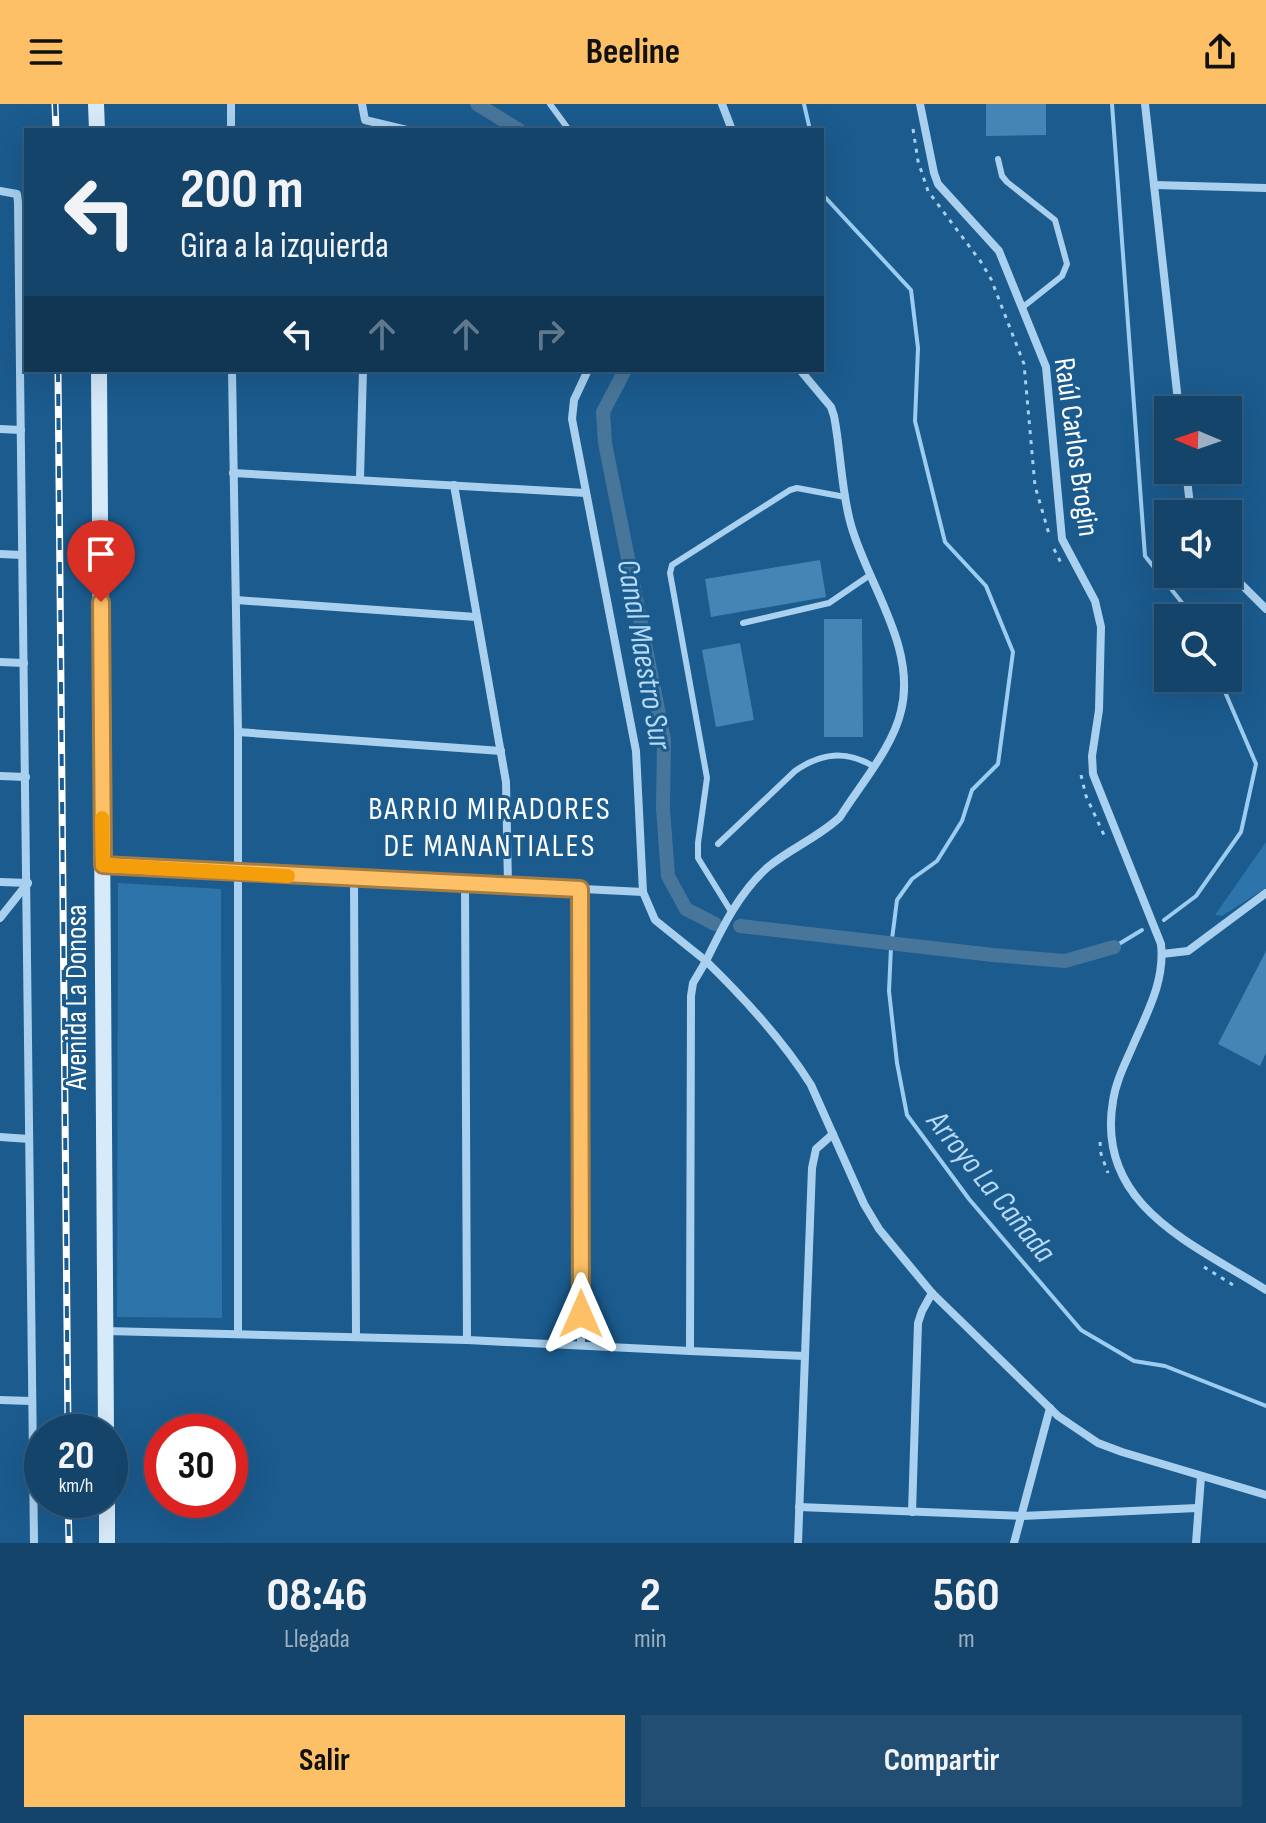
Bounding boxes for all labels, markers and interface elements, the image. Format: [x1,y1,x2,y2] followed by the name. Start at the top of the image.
[24,30,68,74] icon: menu
[1198,30,1242,74] icon: share
[586,31,680,74] text: Beeline
[180,157,304,224] text: 200 m
[48,160,152,264] icon: left
[180,225,389,268] text: Gira a la izquierda
[276,312,320,356] icon: left
[360,312,404,356] icon: ahead
[444,312,488,356] icon: ahead
[528,312,572,356] icon: right
[1046,356,1106,539] street label: Raúl Carlos Brogin
[1154,396,1242,484] north arrow
[1154,396,1242,692] map controls
[1154,500,1242,588] button: sound
[67,520,135,602] pin
[79,532,123,576] icon: arrive
[608,556,680,753] water label: Canal Maestro Sur
[1154,604,1242,692] button: search
[368,790,612,866] district label: BARRIO MIRADORES DE MANANTIALES
[59,904,95,1091] street label: Avenida La Donosa
[917,1102,1064,1271] water label: Arroyo La Cañada
[539,1272,623,1356] position arrow
[144,1414,248,1518] speed limit sign: 30
[58,1432,94,1480] text: 20
[59,1474,93,1498] text: km/h
[266,1567,368,1624] text: 08:46
[640,1567,661,1624] text: 2
[933,1567,1000,1624] text: 560
[284,1624,350,1655] text: Llegada
[634,1624,667,1655] text: min
[958,1624,975,1655] text: m
[24,1715,625,1807] button: Salir
[641,1715,1242,1807] button: Compartir

